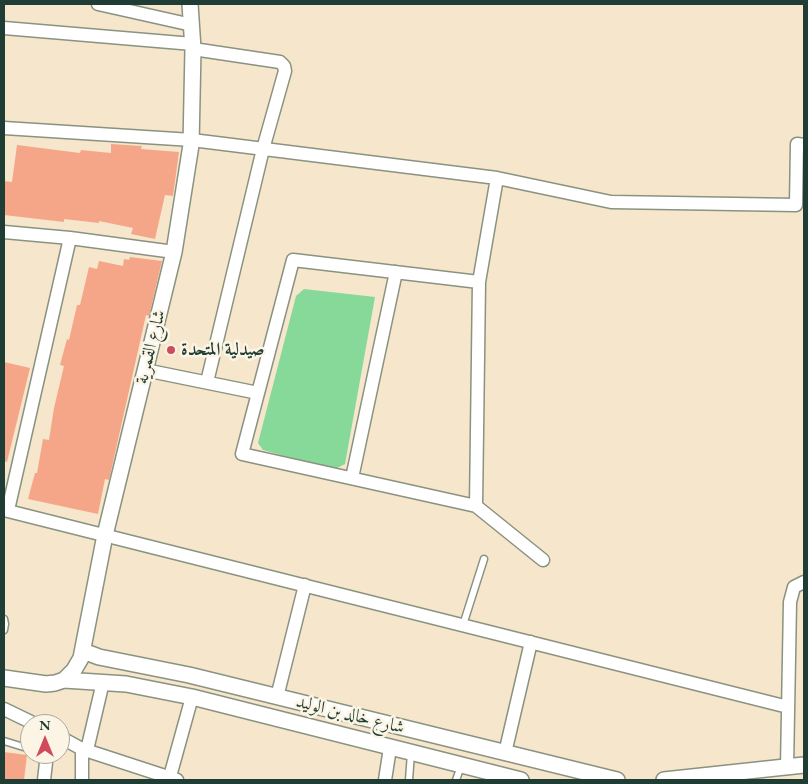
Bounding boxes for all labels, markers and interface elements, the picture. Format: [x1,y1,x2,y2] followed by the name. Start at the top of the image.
[131,308,171,386] street label: شارع القمرية
[181,339,264,361] place label: صيدلية المتحدة
[165,344,177,356] marker: صيدلية المتحدة
[293,691,407,739] street label: شارع خالد بن الوليد
[20,714,70,764] north arrow
[39,716,51,734] text: N

